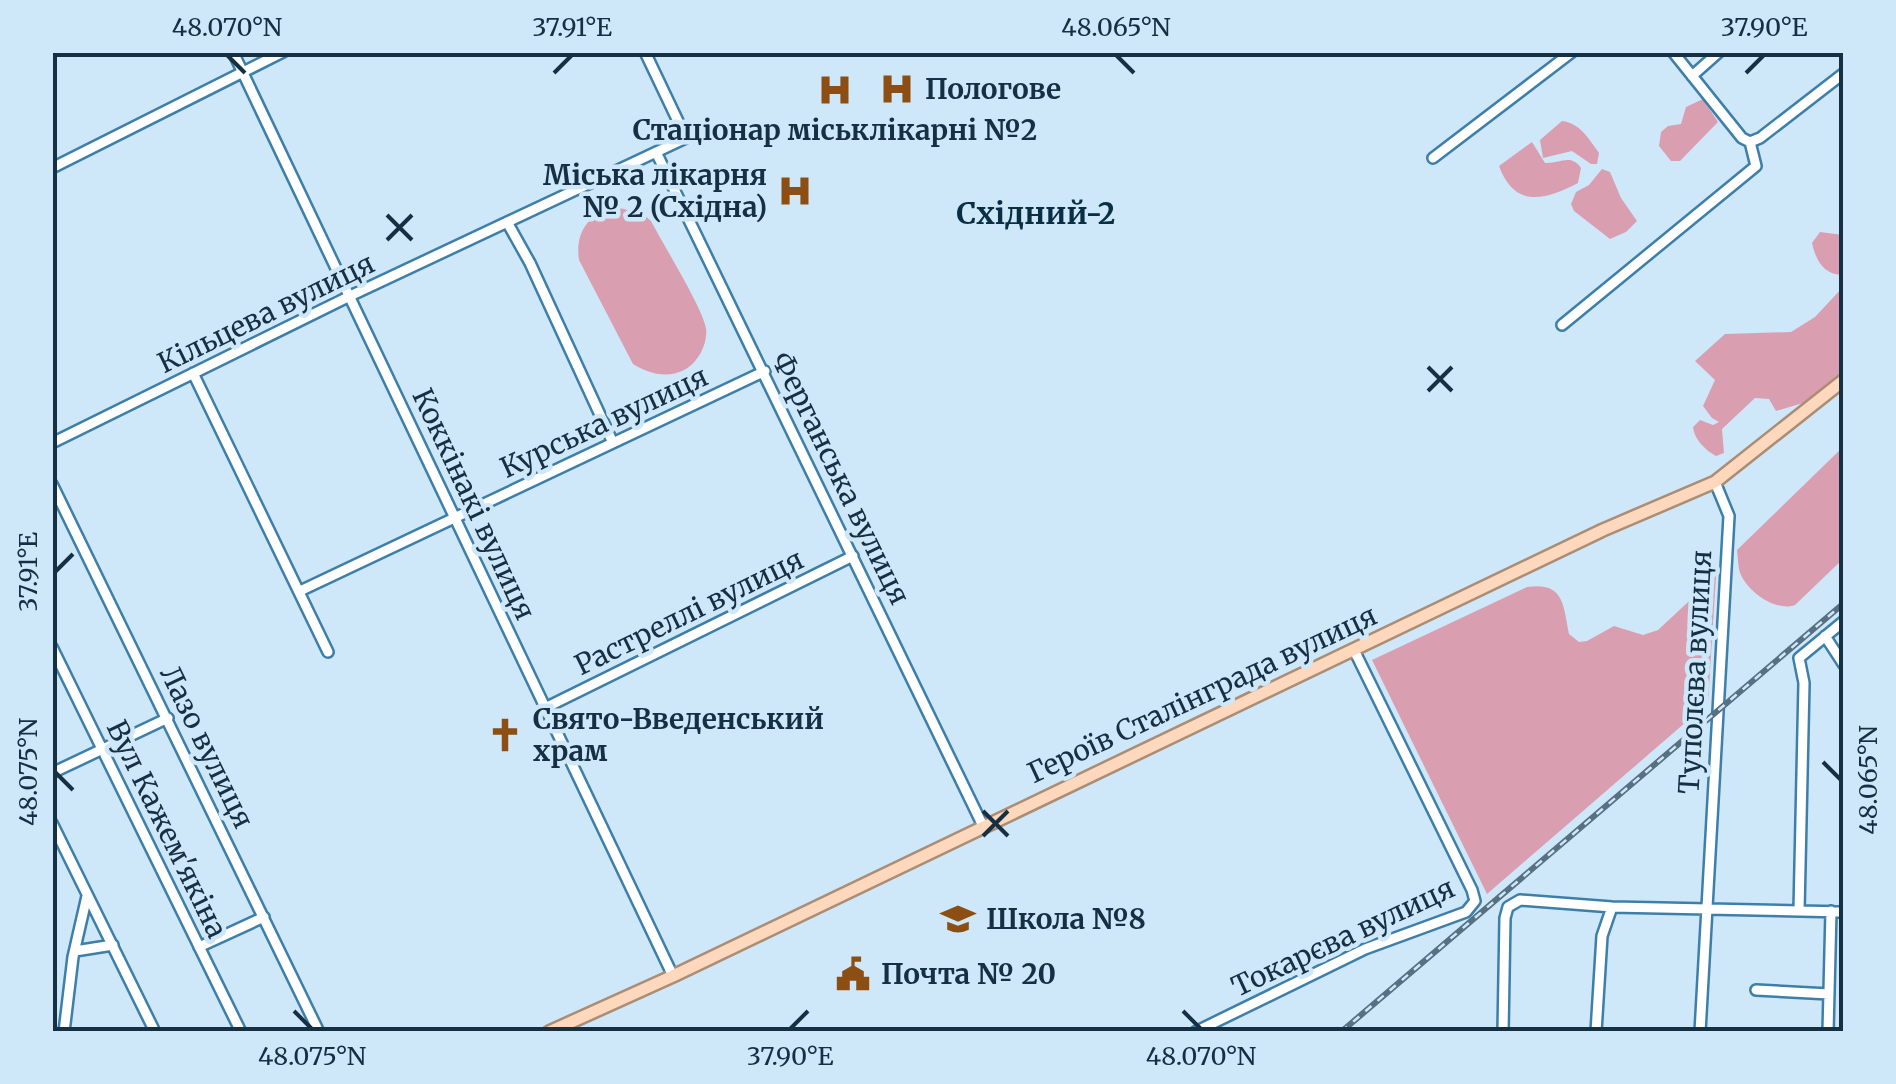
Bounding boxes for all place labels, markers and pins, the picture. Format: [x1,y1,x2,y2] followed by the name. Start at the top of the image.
[878,70,916,108] hospital icon: Пологове
[816,71,854,109] hospital icon: Стаціонар міськлікарні №2
[925,71,1061,107] place label: Пологове
[633,112,1037,148] place label: Стаціонар міськлікарні №2
[543,157,767,225] place label: Міська лікарня № 2 (Східна)
[776,172,814,210] hospital icon: Міська лікарня № 2 (Східна)
[533,701,824,769] place label: Свято-Введенський храм
[486,716,524,754] church icon: Свято-Введенський храм
[939,900,977,938] school or university icon: Школа №8
[986,901,1146,937] place label: Школа №8
[834,955,872,993] public building icon: Почта № 20
[881,956,1056,992] place label: Почта № 20

